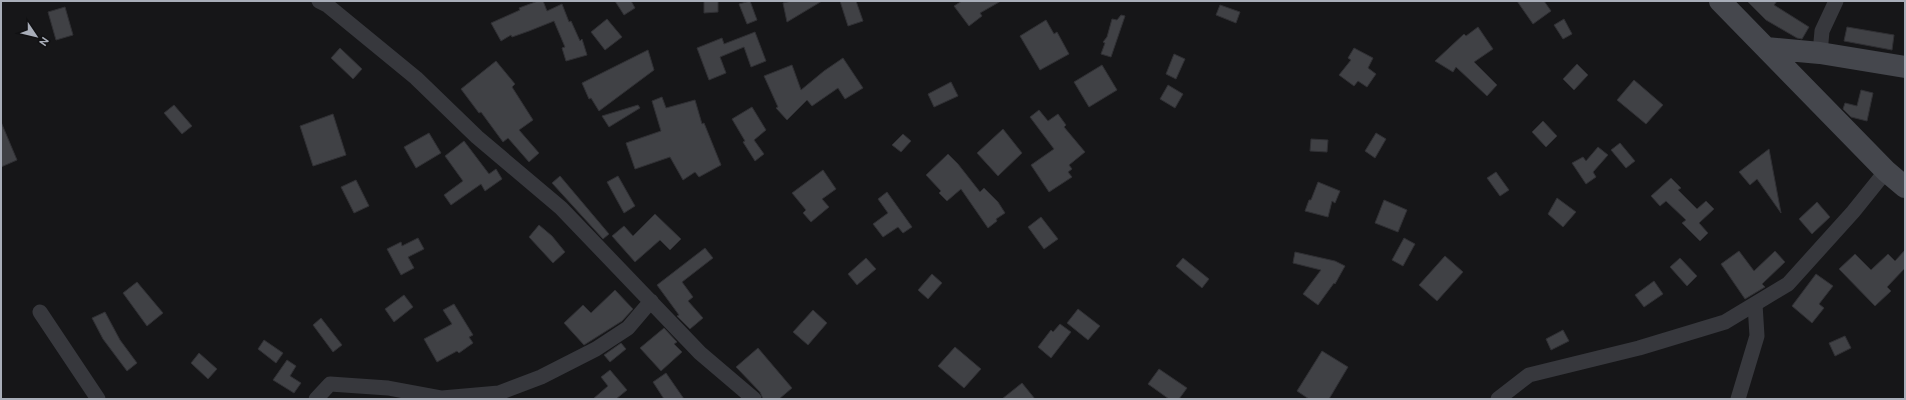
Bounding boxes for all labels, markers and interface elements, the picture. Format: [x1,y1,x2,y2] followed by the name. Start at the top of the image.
[16,16,56,56] north arrow
[37,35,51,49] text: N

